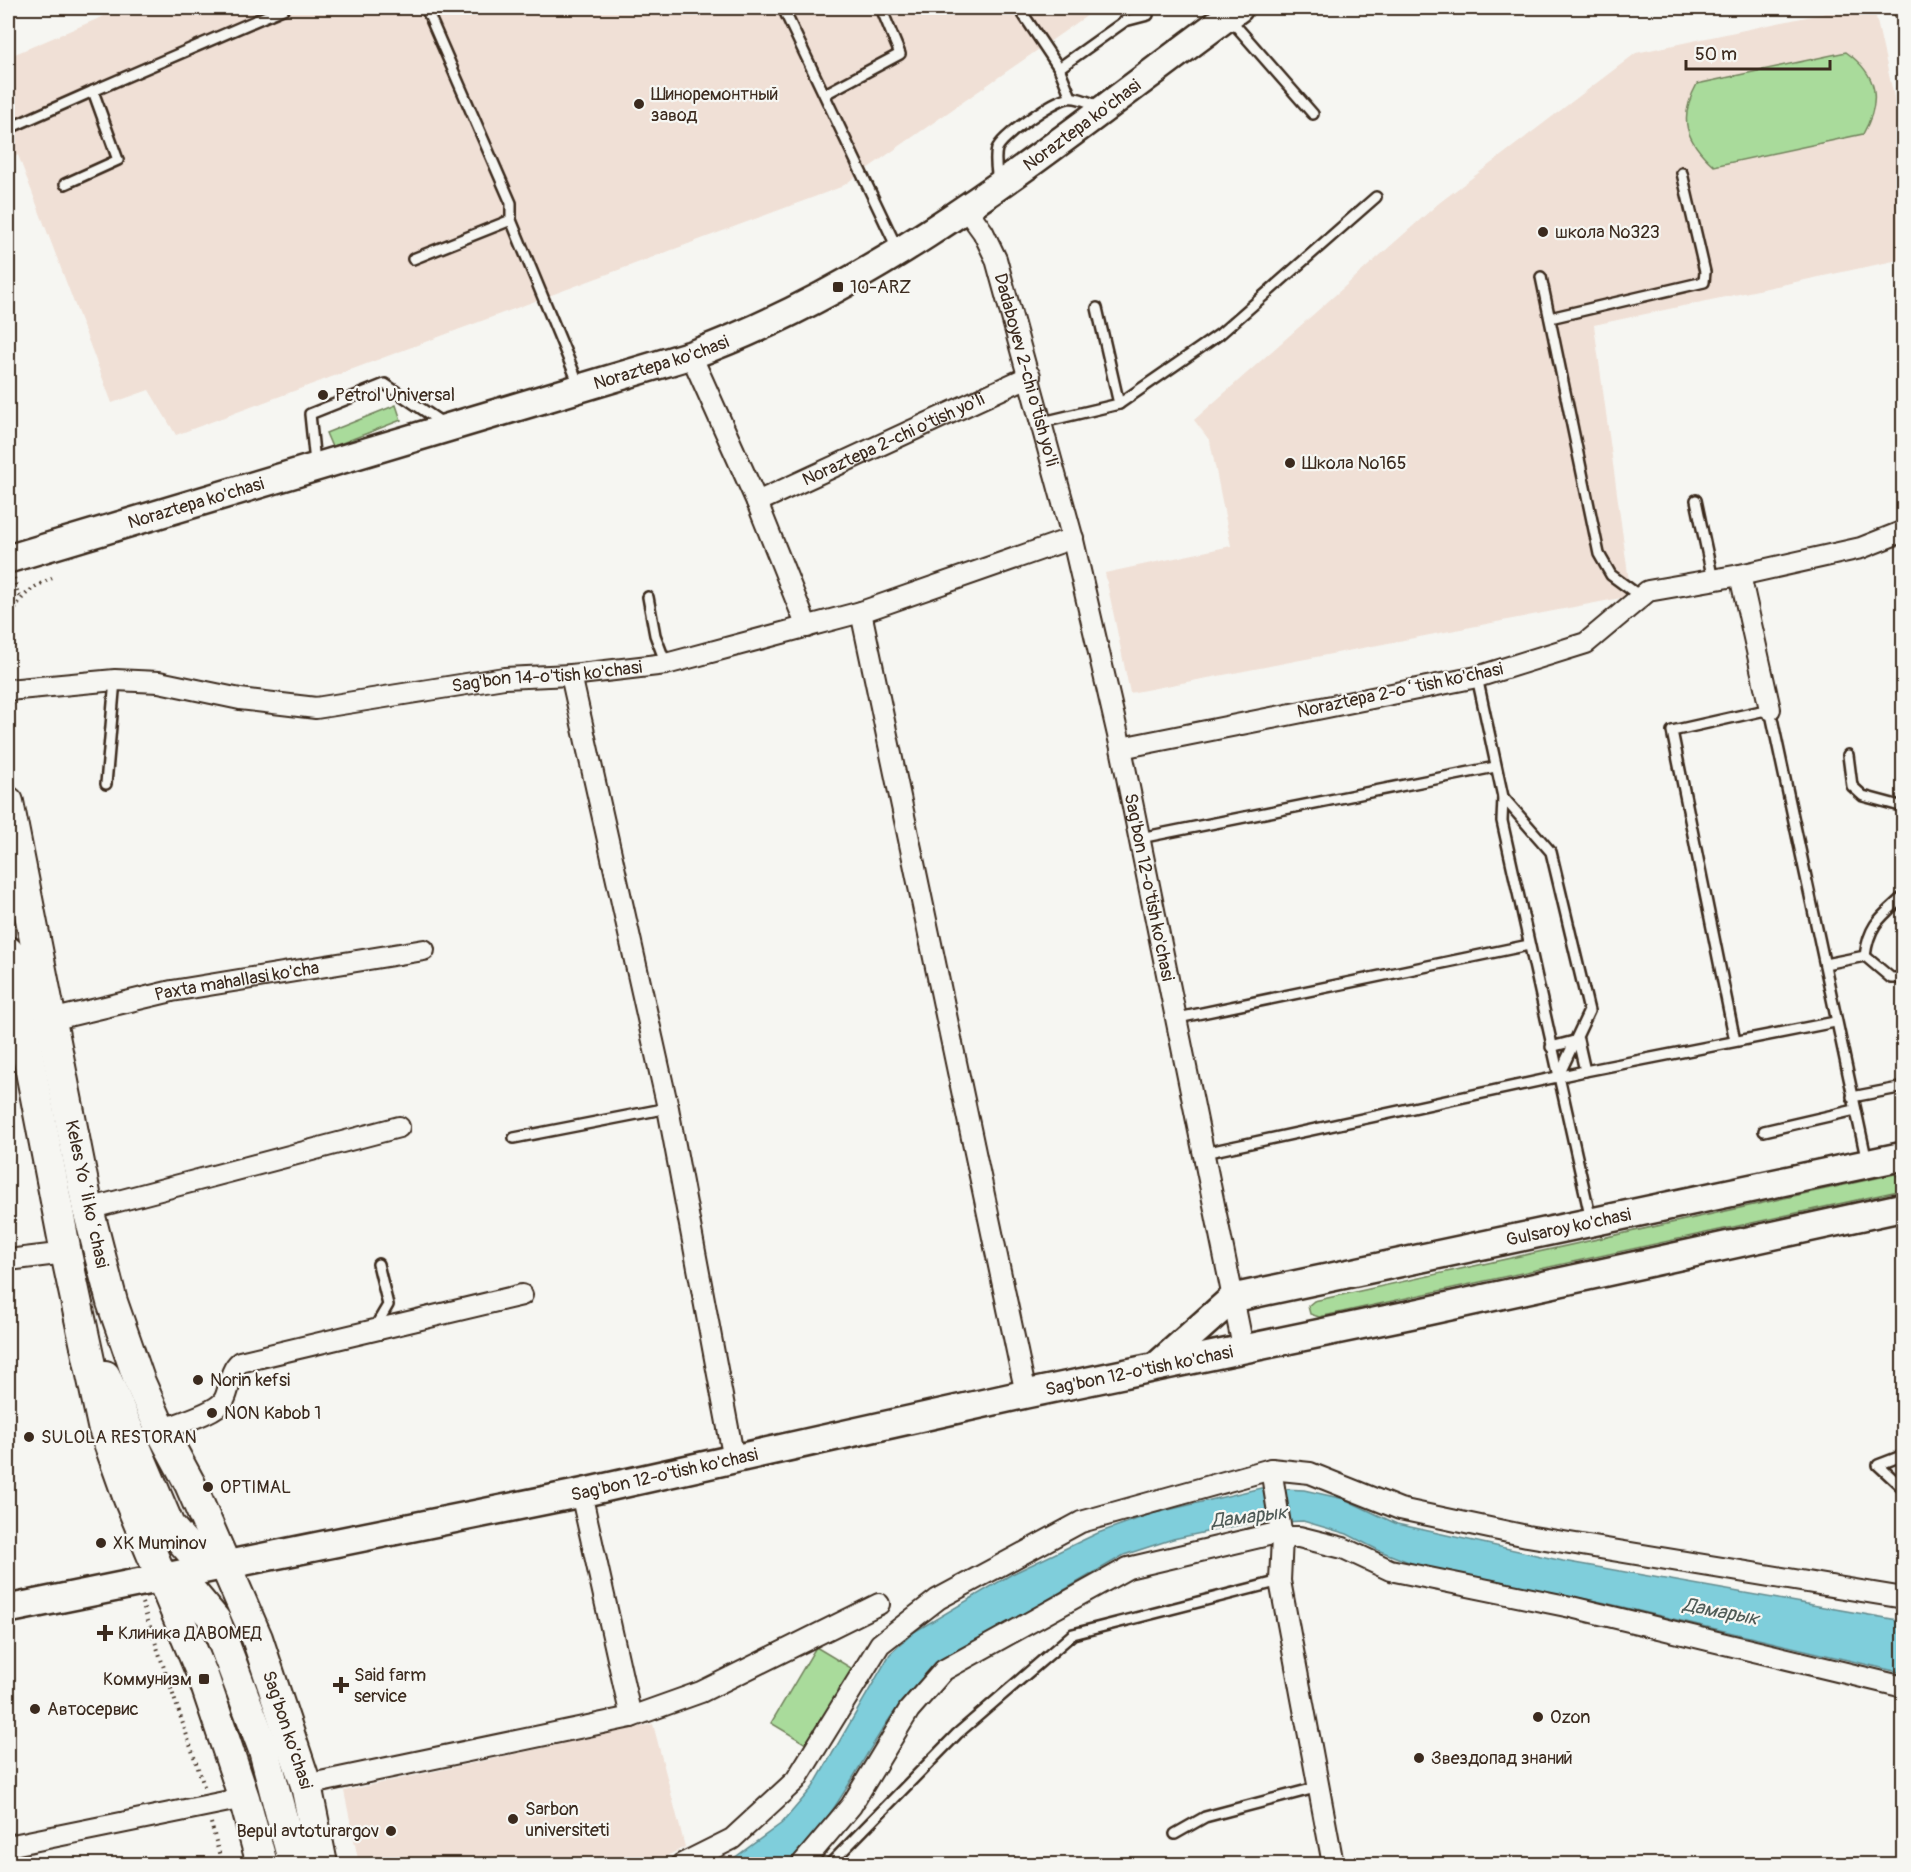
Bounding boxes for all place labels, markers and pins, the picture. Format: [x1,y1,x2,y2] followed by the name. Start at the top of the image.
[651,83,778,127] place label: Шиноремонтный завод
[632,97,646,111] marker: Шиноремонтный завод
[1555,221,1660,244] place label: школа №323
[1536,225,1550,239] marker: школа №323
[850,276,911,299] place label: 10-ARZ
[831,280,845,294] marker: 10-ARZ
[335,384,455,407] place label: Petrol Universal
[316,388,330,402] marker: Petrol Universal
[1302,452,1407,475] place label: Школа №165
[1283,456,1297,470] marker: Школа №165
[210,1369,290,1392] place label: Norin kefsi
[191,1373,205,1387] marker: Norin kefsi
[224,1402,321,1425] place label: NON Kabob 1
[205,1406,219,1420] marker: NON Kabob 1
[41,1426,197,1449] place label: SULOLA RESTORAN
[22,1430,36,1444] marker: SULOLA RESTORAN
[220,1476,291,1499] place label: OPTIMAL
[201,1480,215,1494] marker: OPTIMAL
[113,1532,207,1555] place label: XK Muminov
[94,1536,108,1550] marker: XK Muminov
[118,1622,262,1645] place label: Клиника ДАВОМЕД
[96,1624,114,1642] marker: Клиника ДАВОМЕД
[354,1664,426,1708] place label: Said farm service
[103,1668,192,1691] place label: Коммунизм
[197,1672,211,1686] marker: Коммунизм
[332,1676,350,1694] marker: Said farm service
[47,1698,139,1721] place label: Автосервис
[28,1702,42,1716] marker: Автосервис
[1550,1706,1590,1729] place label: Ozon
[1531,1710,1545,1724] marker: Ozon
[1431,1747,1573,1770] place label: Звездопад знаний
[1412,1751,1426,1765] marker: Звездопад знаний
[525,1798,609,1842] place label: Sarbon universiteti
[506,1812,520,1826] marker: Sarbon universiteti
[236,1820,379,1843] place label: Bepul avtoturargov
[384,1824,398,1838] marker: Bepul avtoturargov

